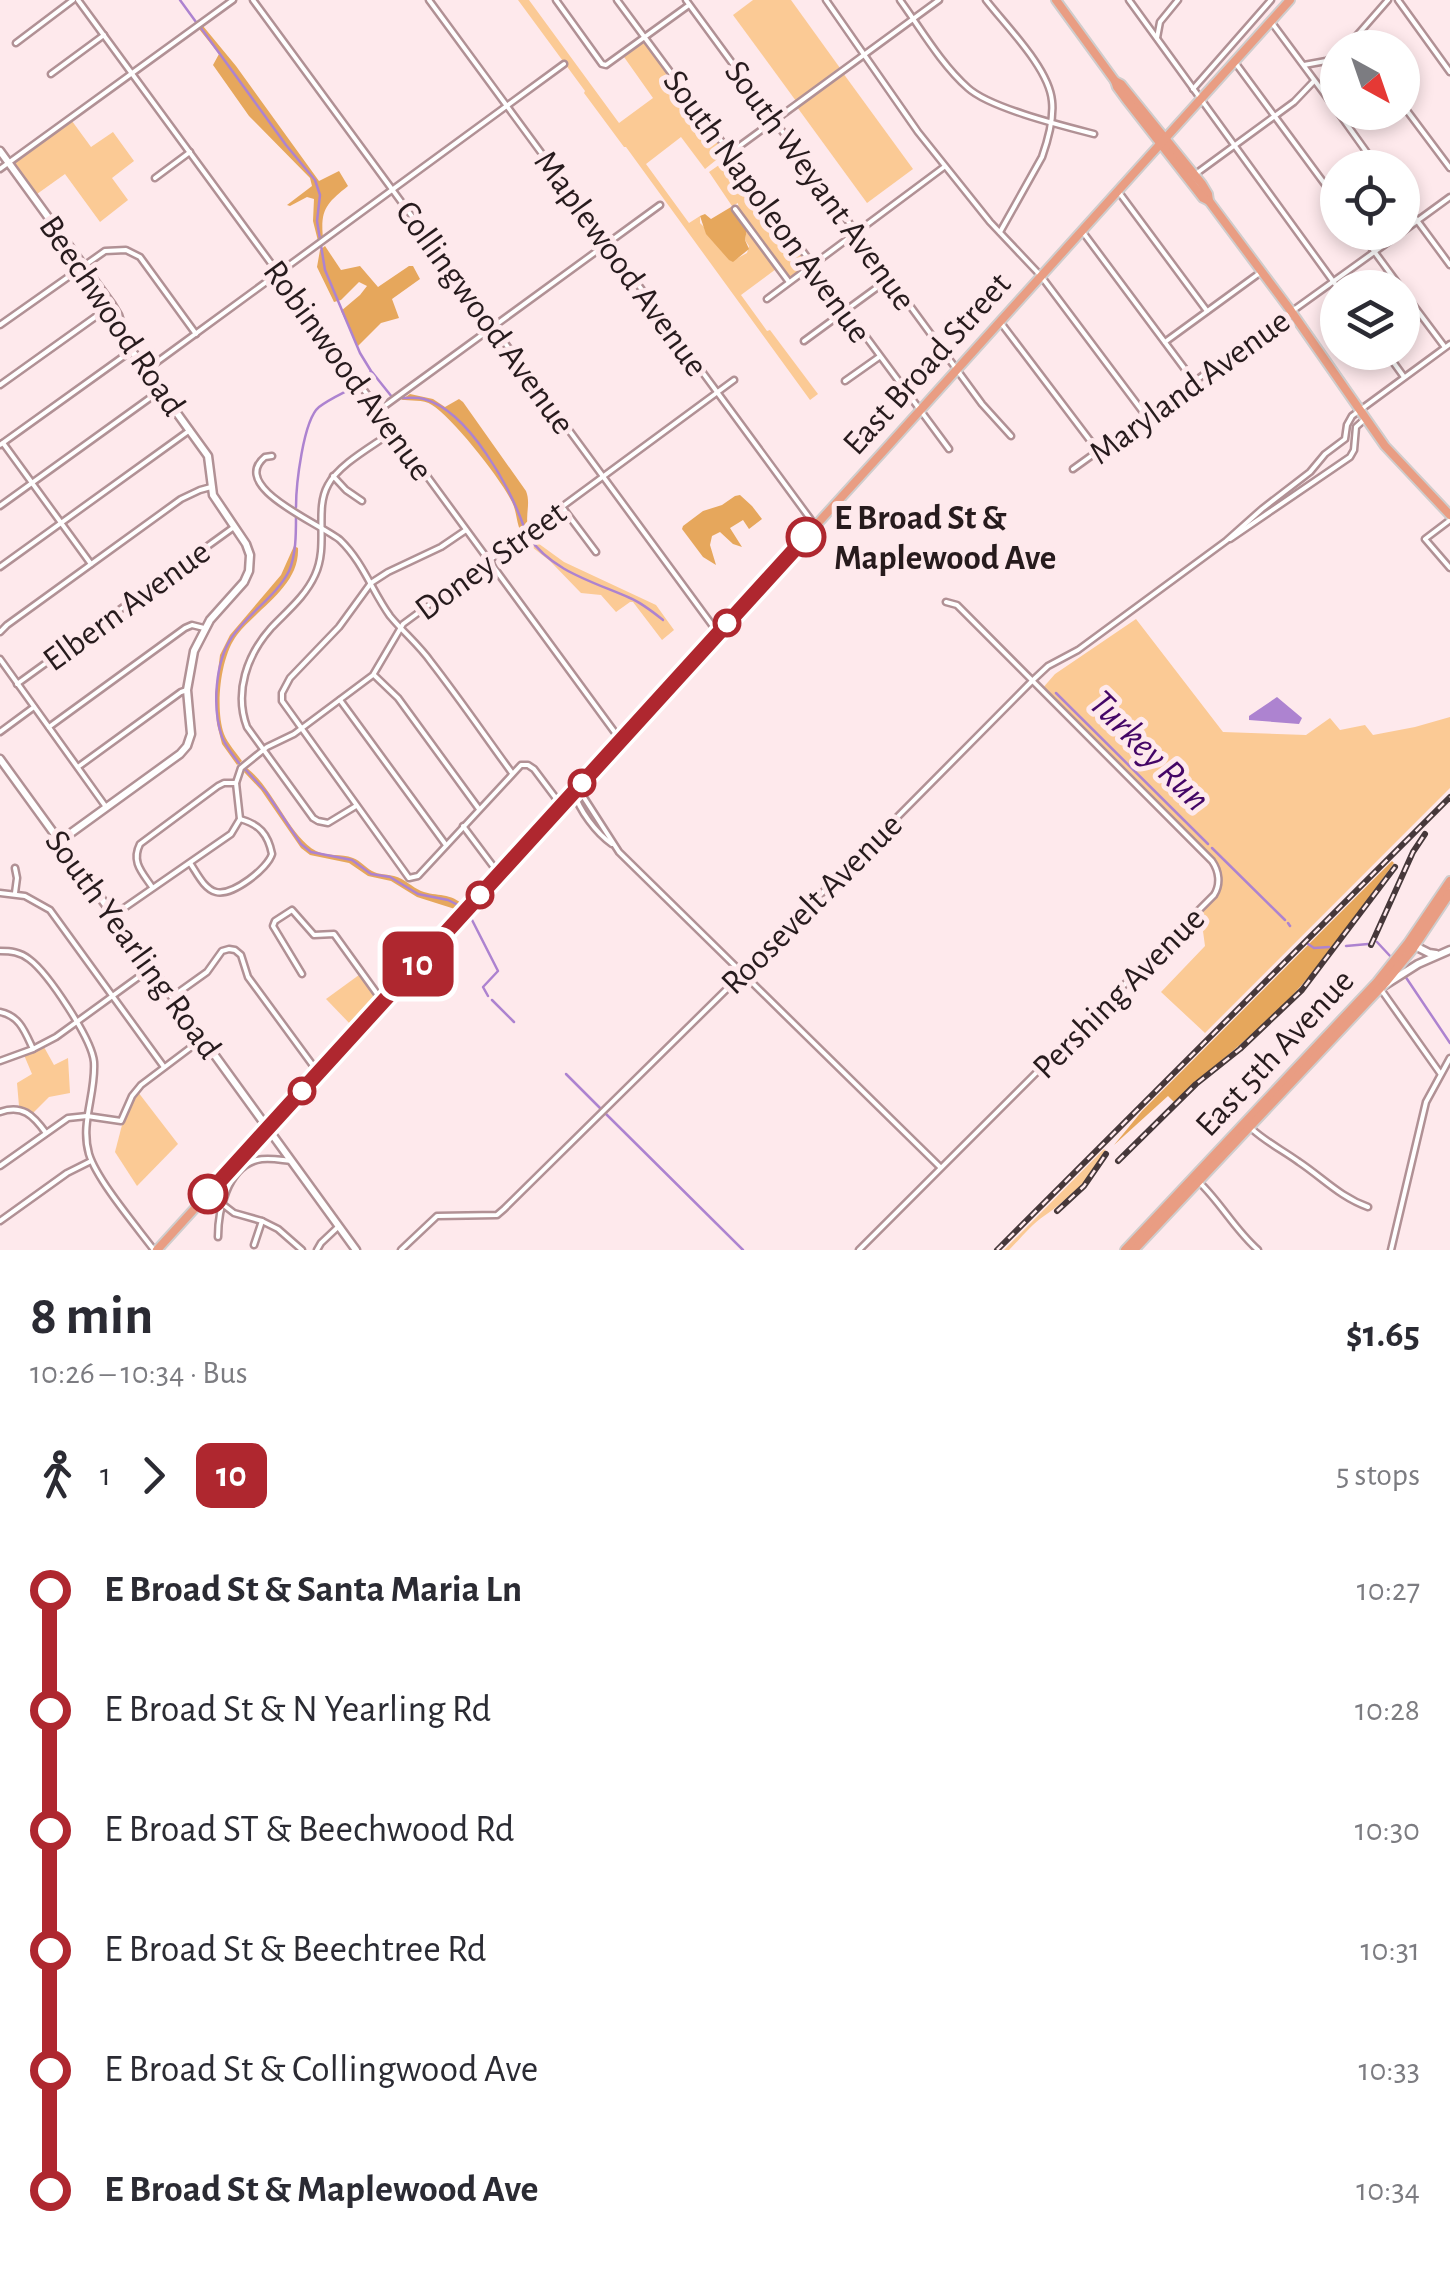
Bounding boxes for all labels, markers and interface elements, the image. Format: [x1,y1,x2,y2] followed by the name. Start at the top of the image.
[1320,30,1420,130] north arrow
[1320,30,1420,370] map controls
[718,55,922,317] street label: South Weyant Avenue
[656,64,877,350] street label: South Napoleon Avenue
[527,145,714,383] street label: Maplewood Avenue
[1320,150,1420,250] button: locate
[389,195,581,441] street label: Collingwood Avenue
[32,210,191,422] street label: Beechwood Road
[256,254,439,487] street label: Robinwood Avenue
[837,266,1018,462] street label: East Broad Street
[1320,270,1420,370] button: layers
[1083,303,1297,471] street label: Maryland Avenue
[409,495,573,627] street label: Doney Street
[834,501,1056,576] place label: E Broad St & Maplewood Ave
[787,518,825,556] marker: E Broad St & Maplewood Ave
[37,534,217,678] street label: Elbern Avenue
[714,610,740,636] unlabelled marker
[1081,684,1216,819] water label: Turkey Run
[569,770,595,796] unlabelled marker
[715,807,909,1001] street label: Roosevelt Avenue
[38,824,227,1066] street label: South Yearling Road
[467,882,493,908] unlabelled marker
[1027,901,1212,1086] street label: Pershing Avenue
[373,932,463,996] line badge: 10
[403,947,433,982] text: 10
[1189,963,1361,1143] street label: East 5th Avenue
[289,1078,315,1104] unlabelled marker
[189,1175,227,1213] unlabelled marker
[30,1289,153,1344] text: 8 min
[1346,1316,1420,1354] text: $1.65
[30,1357,248,1389] text: 10:26 – 10:34 · Bus
[30,1448,85,1503] icon: walk
[126,1448,181,1503] icon: forward
[216,1458,247,1493] text: 10
[100,1459,111,1491] text: 1
[1336,1459,1420,1491] text: 5 stops
[104,1571,522,1609] text: E Broad St & Santa Maria Ln
[1357,1574,1420,1606] text: 10:27
[104,1691,491,1729] text: E Broad St & N Yearling Rd
[1355,1694,1420,1726] text: 10:28
[104,1811,514,1849] text: E Broad ST & Beechwood Rd
[1355,1814,1420,1846] text: 10:30
[104,1931,486,1969] text: E Broad St & Beechtree Rd
[1361,1934,1420,1966] text: 10:31
[104,2051,538,2089] text: E Broad St & Collingwood Ave
[1358,2054,1420,2086] text: 10:33
[104,2171,539,2209] text: E Broad St & Maplewood Ave
[1356,2174,1420,2206] text: 10:34

